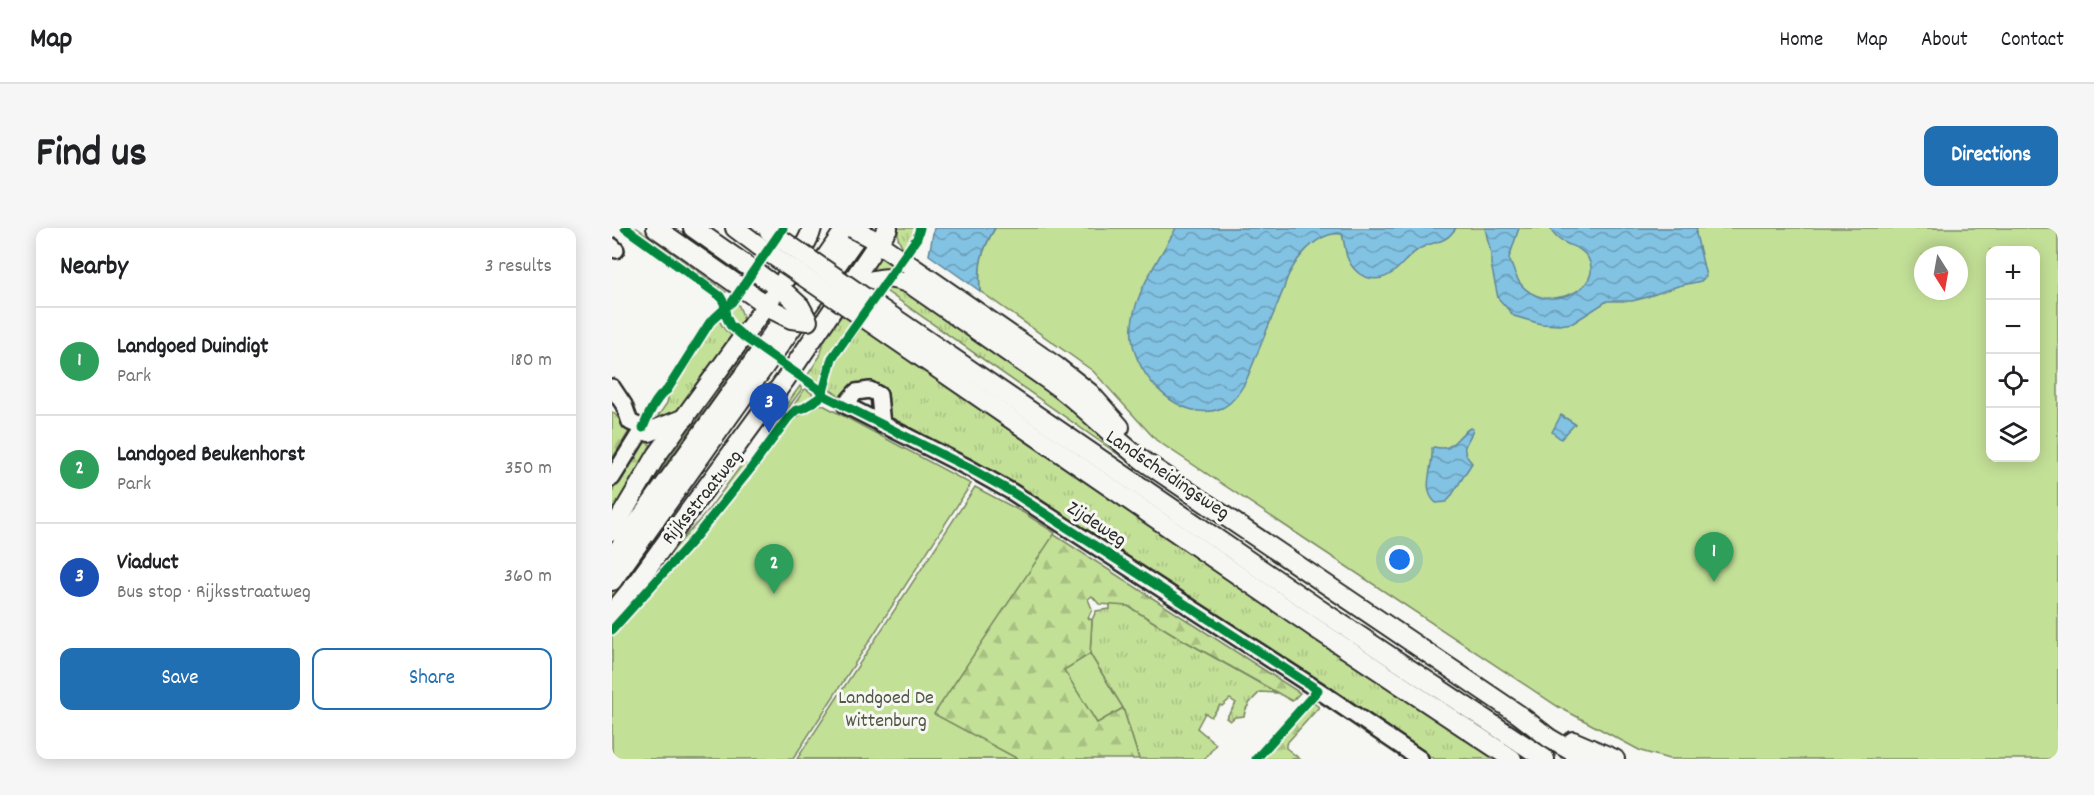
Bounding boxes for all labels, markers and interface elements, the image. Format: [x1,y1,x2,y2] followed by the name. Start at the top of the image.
[30,21,72,61] text: Map
[1779,26,1823,56] text: Home
[1856,26,1888,56] text: Map
[1921,26,1968,56] text: About
[2001,26,2064,56] text: Contact
[36,126,147,186] text: Find us
[1924,126,2058,186] button: Directions
[1914,246,1968,300] north arrow
[1986,246,2040,462] map controls
[1986,246,2040,300] button: +
[60,249,128,286] text: Nearby
[485,253,552,281] text: 3 results
[1986,300,2040,354] button: −
[117,332,268,363] text: Landgoed Duindigt
[77,347,82,375] text: 1
[510,347,552,375] text: 180 m
[1986,354,2040,408] button: locate
[117,363,151,391] text: Park
[750,384,788,433] pin: 3
[1986,408,2040,462] button: layers
[1099,424,1235,528] street label: Landscheidingsweg
[117,440,305,471] text: Landgoed Beukenhorst
[656,444,750,552] street label: Rijksstraatweg
[75,455,84,483] text: 2
[505,455,552,483] text: 350 m
[117,471,151,499] text: Park
[1061,495,1131,555] street label: Zijdeweg
[1694,532,1734,582] pin: 1
[754,544,794,594] pin: 2
[1385,545,1414,574] your location
[117,548,179,579] text: Viaduct
[75,563,84,591] text: 3
[504,563,552,591] text: 360 m
[117,579,311,607] text: Bus stop · Rijksstraatweg
[60,648,300,710] button: Save
[312,648,552,710] button: Share
[838,685,934,736] park label: Landgoed De Wittenburg

